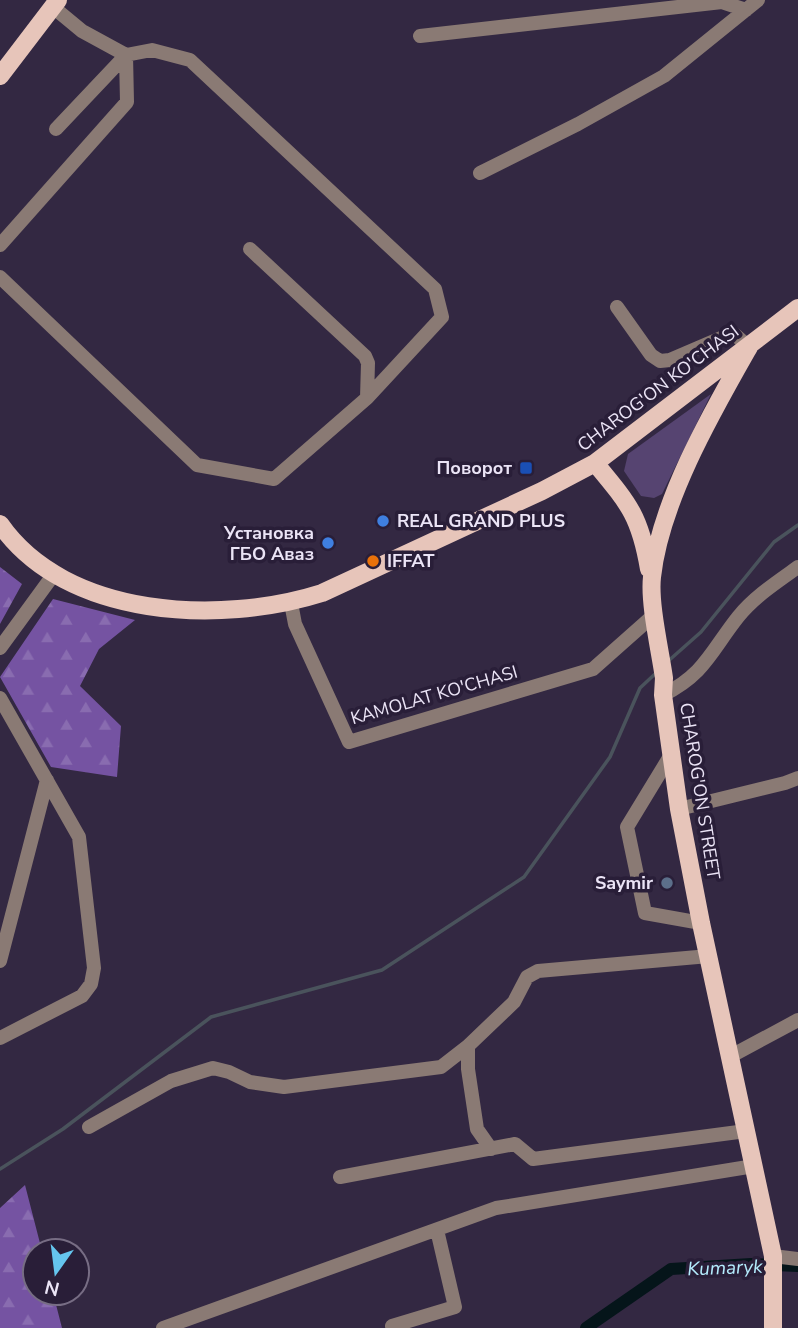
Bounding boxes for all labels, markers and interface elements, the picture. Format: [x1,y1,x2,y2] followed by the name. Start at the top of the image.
[572,319,744,457] street label: CHAROG'ON KO'CHASI
[437,456,512,480] place label: Поворот
[518,460,534,476] marker: Поворот
[397,509,565,533] place label: REAL GRAND PLUS
[375,513,391,529] marker: REAL GRAND PLUS
[223,521,314,566] place label: Установка ГБО Аваз
[320,535,336,551] marker: Установка ГБО Аваз
[387,549,435,573] place label: IFFAT
[365,553,381,569] marker: IFFAT
[348,660,520,730] street label: KAMOLAT KO'CHASI
[674,701,726,881] street label: CHAROG'ON STREET
[595,871,653,895] place label: Saymir
[659,875,675,891] marker: Saymir
[21,1237,91,1307] north arrow
[687,1254,764,1282] water label: Kumaryk
[42,1273,62,1302] text: N

